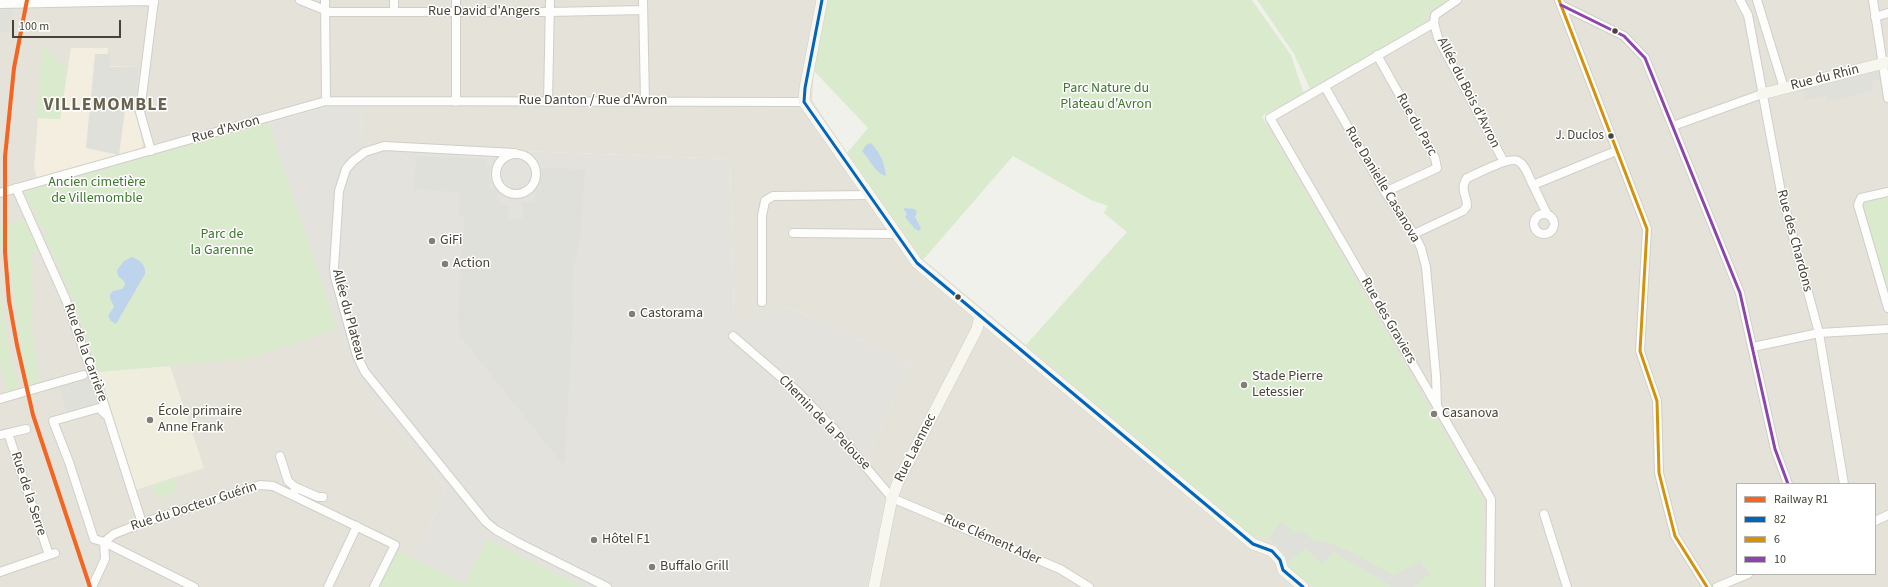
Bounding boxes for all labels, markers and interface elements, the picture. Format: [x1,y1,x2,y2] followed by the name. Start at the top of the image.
[428,4,540,20] street label: Rue David d'Angers
[14,12,123,38] scale bar
[19,18,49,35] text: 100 m
[1610,26,1620,36] unlabelled marker
[1433,35,1503,151] street label: Allée du Bois d'Avron
[1789,61,1861,95] street label: Rue du Rhin
[1060,81,1152,114] park label: Parc Nature du Plateau d'Avron
[1392,91,1440,159] street label: Rue du Parc
[519,93,667,109] street label: Rue Danton / Rue d'Avron
[44,95,168,117] district label: VILLEMOMBLE
[190,112,262,148] street label: Rue d'Avron
[1341,124,1423,246] street label: Rue Danielle Casanova
[1555,128,1604,144] place label: J. Duclos
[1606,131,1616,141] marker: J. Duclos
[48,175,146,208] park label: Ancien cimetière de Villemomble
[1772,188,1816,294] street label: Rue des Chardons
[190,227,254,260] park label: Parc de la Garenne
[440,233,462,249] place label: GiFi
[427,236,437,246] marker: GiFi
[453,256,490,272] place label: Action
[440,259,450,269] marker: Action
[328,267,368,363] street label: Allée du Plateau
[1357,275,1419,367] street label: Rue des Graviers
[953,292,963,302] unlabelled marker
[59,302,111,404] street label: Rue de la Carrière
[640,306,703,322] place label: Castorama
[627,309,637,319] marker: Castorama
[1252,369,1323,402] place label: Stade Pierre Letessier
[774,372,874,474] street label: Chemin de la Pelouse
[1239,380,1249,390] marker: Stade Pierre Letessier
[158,404,242,436] place label: École primaire Anne Frank
[1442,406,1498,422] place label: Casanova
[1429,409,1439,419] marker: Casanova
[892,411,940,485] street label: Rue Laennec
[145,415,155,425] marker: École primaire Anne Frank
[7,450,49,538] street label: Rue de la Serre
[129,479,259,535] street label: Rue du Docteur Guérin
[1736,483,1876,575] legend
[1774,491,1828,508] text: Railway R1
[941,511,1043,569] street label: Rue Clément Ader
[1774,511,1786,528] text: 82
[1774,531,1780,548] text: 6
[602,532,650,548] place label: Hôtel F1
[589,535,599,545] marker: Hôtel F1
[1774,551,1786,568] text: 10
[660,559,729,575] place label: Buffalo Grill
[647,562,657,572] marker: Buffalo Grill

